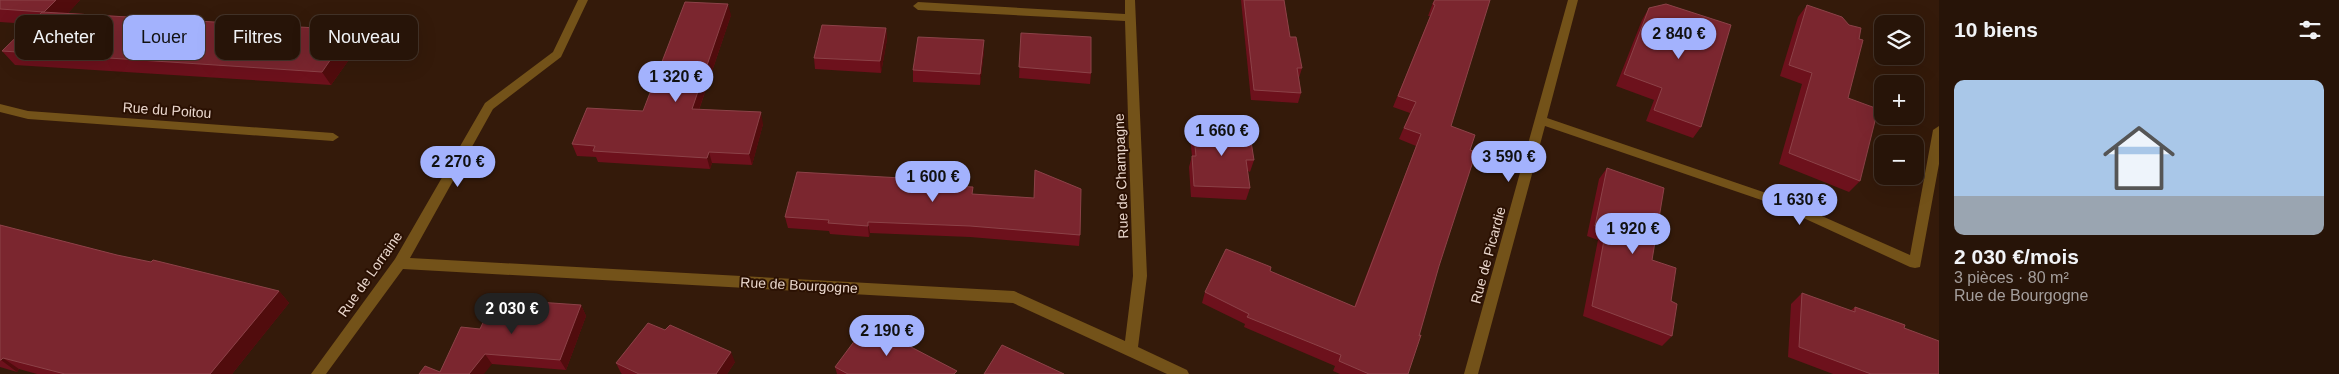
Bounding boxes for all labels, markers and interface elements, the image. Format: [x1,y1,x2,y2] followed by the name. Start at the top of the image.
[15,15,113,60] chip: Acheter
[123,15,205,60] chip: Louer
[215,15,300,60] chip: Filtres
[310,15,418,60] chip: Nouveau
[1874,15,1924,185] map controls
[1874,15,1924,65] button: layers
[2296,16,2324,44] icon: filters
[1633,18,1725,60] pin: 2 840 €
[1954,18,2038,41] text: 10 biens
[1652,25,1706,42] text: 2 840 €
[630,61,722,103] pin: 1 320 €
[649,68,703,85] text: 1 320 €
[1874,75,1924,125] button: +
[122,99,212,121] street label: Rue du Poitou
[1111,113,1131,239] street label: Rue de Champagne
[2094,113,2184,203] icon: home
[1176,114,1268,157] pin: 1 660 €
[1195,122,1249,139] text: 1 660 €
[1874,135,1924,185] button: −
[1463,140,1555,183] pin: 3 590 €
[412,146,504,188] pin: 2 270 €
[1482,148,1536,165] text: 3 590 €
[431,153,485,170] text: 2 270 €
[887,160,979,203] pin: 1 600 €
[906,168,960,185] text: 1 600 €
[1754,184,1846,226] pin: 1 630 €
[1773,191,1827,208] text: 1 630 €
[1467,205,1509,305] street label: Rue de Picardie
[1587,212,1679,255] pin: 1 920 €
[1606,220,1660,237] text: 1 920 €
[335,228,405,320] street label: Rue de Lorraine
[1954,245,2079,268] text: 2 030 €/mois
[1954,269,2069,286] text: 3 pièces · 80 m²
[740,274,858,296] street label: Rue de Bourgogne
[1954,287,2088,304] text: Rue de Bourgogne
[466,292,558,335] pin: 2 030 €
[485,300,539,317] text: 2 030 €
[841,314,933,357] pin: 2 190 €
[860,322,914,339] text: 2 190 €

